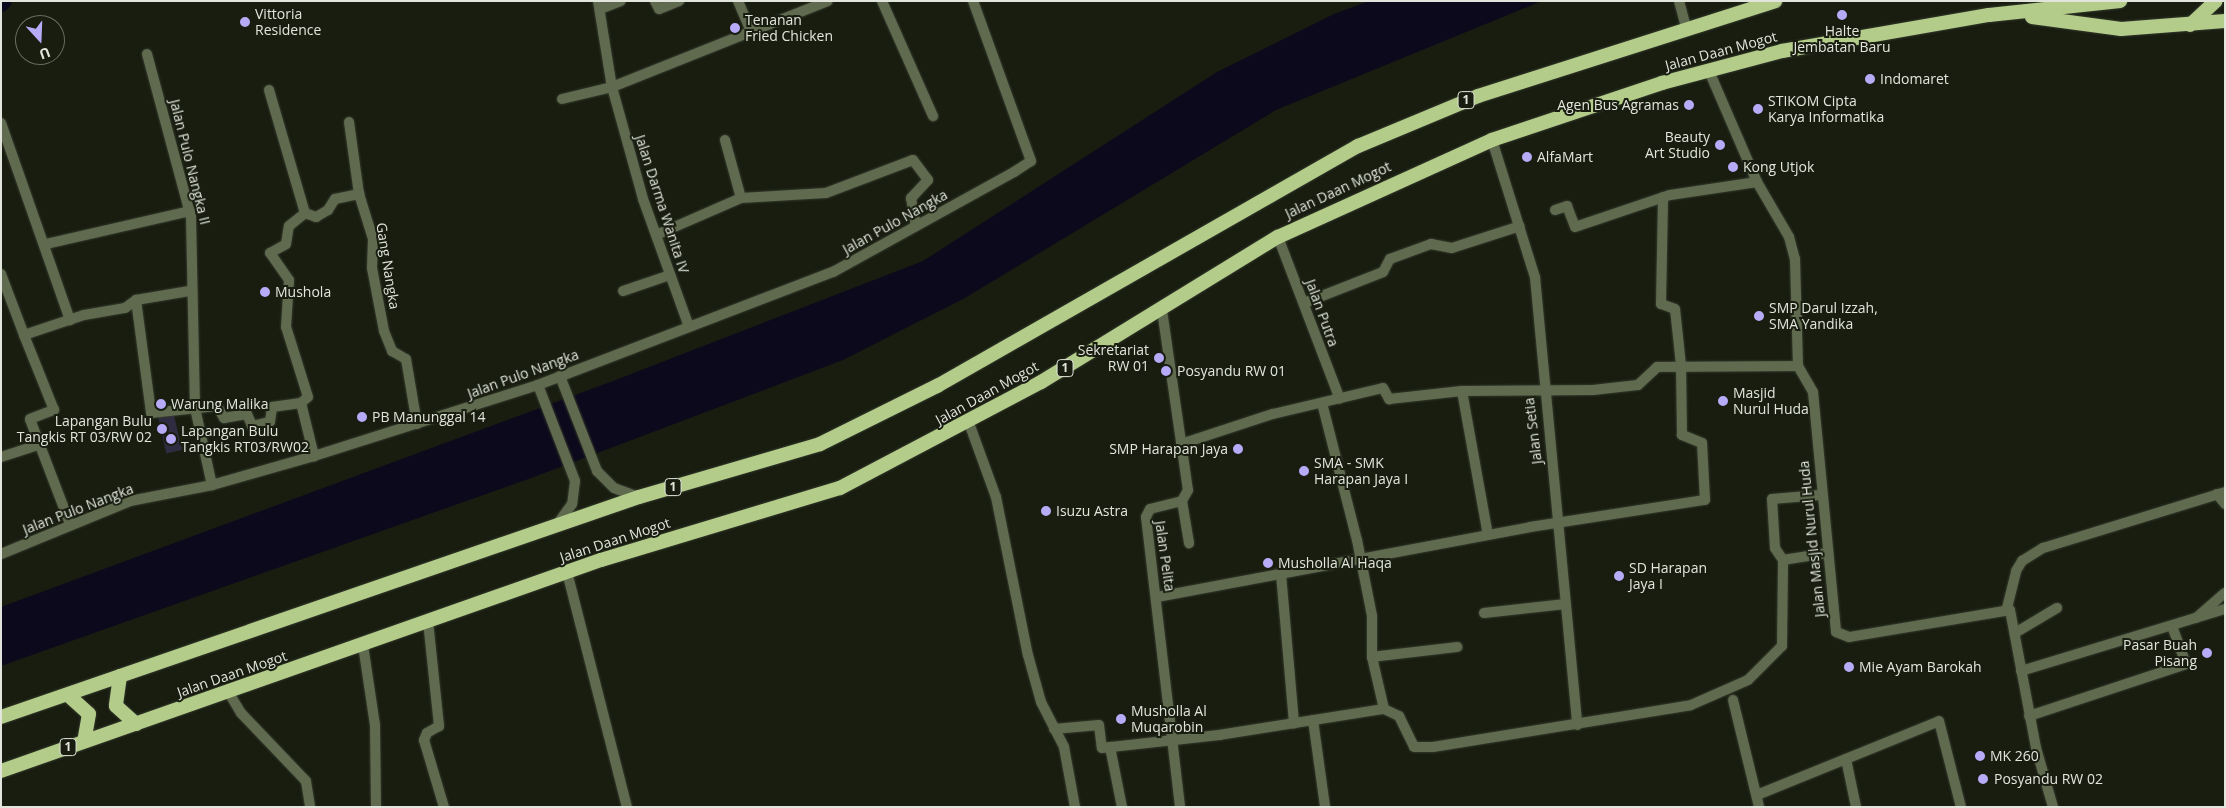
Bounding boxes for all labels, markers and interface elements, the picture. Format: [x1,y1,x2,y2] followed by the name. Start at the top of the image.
[255,6,321,38] place label: Vittoria Residence
[1836,9,1848,21] marker: Halte Jembatan Baru
[745,12,833,44] place label: Tenanan Fried Chicken
[15,15,65,65] north arrow
[239,16,251,28] marker: Vittoria Residence
[729,22,741,34] marker: Tenanan Fried Chicken
[1793,23,1891,56] place label: Halte Jembatan Baru
[1663,28,1779,74] street label: Jalan Daan Mogot
[37,43,53,64] text: U
[1880,71,1949,87] place label: Indomaret
[1864,73,1876,85] marker: Indomaret
[1457,90,1475,110] road number: 1
[1768,93,1884,125] place label: STIKOM Cipta Karya Informatika
[166,97,214,227] street label: Jalan Pulo Nangka II
[1557,97,1679,113] place label: Agen Bus Agramas
[1683,99,1695,111] marker: Agen Bus Agramas
[1752,103,1764,115] marker: STIKOM Cipta Karya Informatika
[1645,129,1710,162] place label: Beauty Art Studio
[632,133,692,275] street label: Jalan Darma Wanita IV
[1714,139,1726,151] marker: Beauty Art Studio
[1537,149,1593,165] place label: AlfaMart
[1521,151,1533,163] marker: AlfaMart
[1282,158,1394,222] street label: Jalan Daan Mogot
[1743,159,1814,175] place label: Kong Utjok
[1727,161,1739,173] marker: Kong Utjok
[840,186,950,258] street label: Jalan Pulo Nangka
[373,222,403,310] street label: Gang Nangka
[1302,277,1342,349] street label: Jalan Putra
[275,284,331,300] place label: Mushola
[259,286,271,298] marker: Mushola
[1769,300,1878,332] place label: SMP Darul Izzah, SMA Yandika
[1753,310,1765,322] marker: SMP Darul Izzah, SMA Yandika
[1078,342,1149,374] place label: Sekretariat RW 01
[465,346,581,402] street label: Jalan Pulo Nangka
[1153,352,1165,364] marker: Sekretariat RW 01
[933,358,1041,428] street label: Jalan Daan Mogot
[1056,358,1074,378] road number: 1
[1177,363,1286,379] place label: Posyandu RW 01
[1159,364,1173,378] marker: Posyandu RW 01
[1733,385,1809,418] place label: Masjid Nurul Huda
[1717,395,1729,407] marker: Masjid Nurul Huda
[171,396,268,412] place label: Warung Malika
[1521,397,1545,465] street label: Jalan Setia
[155,398,167,410] marker: Warung Malika
[372,409,485,425] place label: PB Manunggal 14
[356,411,368,423] marker: PB Manunggal 14
[17,413,152,446] place label: Lapangan Bulu Tangkis RT 03/RW 02
[156,423,168,435] marker: Lapangan Bulu Tangkis RT 03/RW 02
[181,423,309,456] place label: Lapangan Bulu Tangkis RT03/RW02
[165,433,177,445] marker: Lapangan Bulu Tangkis RT03/RW02
[1109,441,1228,457] place label: SMP Harapan Jaya
[1232,443,1244,455] marker: SMP Harapan Jaya
[1314,455,1408,488] place label: SMA - SMK Harapan Jaya I
[1795,460,1829,618] street label: Jalan Masjid Nurul Huda
[1298,465,1310,477] marker: SMA - SMK Harapan Jaya I
[664,478,682,497] road number: 1
[20,480,136,538] street label: Jalan Pulo Nangka
[1056,503,1128,519] place label: Isuzu Astra
[1040,505,1052,517] marker: Isuzu Astra
[558,514,672,566] street label: Jalan Daan Mogot
[1152,520,1178,592] street label: Jalan Pelita
[1278,555,1392,571] place label: Musholla Al Haqa
[1262,557,1274,569] marker: Musholla Al Haqa
[1629,560,1707,592] place label: SD Harapan Jaya I
[1613,570,1625,582] marker: SD Harapan Jaya I
[2123,637,2197,670] place label: Pasar Buah Pisang
[175,647,289,701] street label: Jalan Daan Mogot
[2201,647,2213,659] marker: Pasar Buah Pisang
[1859,659,1982,675] place label: Mie Ayam Barokah
[1843,661,1855,673] marker: Mie Ayam Barokah
[1131,703,1207,736] place label: Musholla Al Muqarobin
[1115,713,1127,725] marker: Musholla Al Muqarobin
[59,738,77,756] road number: 1
[1990,748,2039,764] place label: MK 260
[1974,750,1986,762] marker: MK 260
[1994,771,2103,787] place label: Posyandu RW 02
[1976,772,1990,786] marker: Posyandu RW 02

